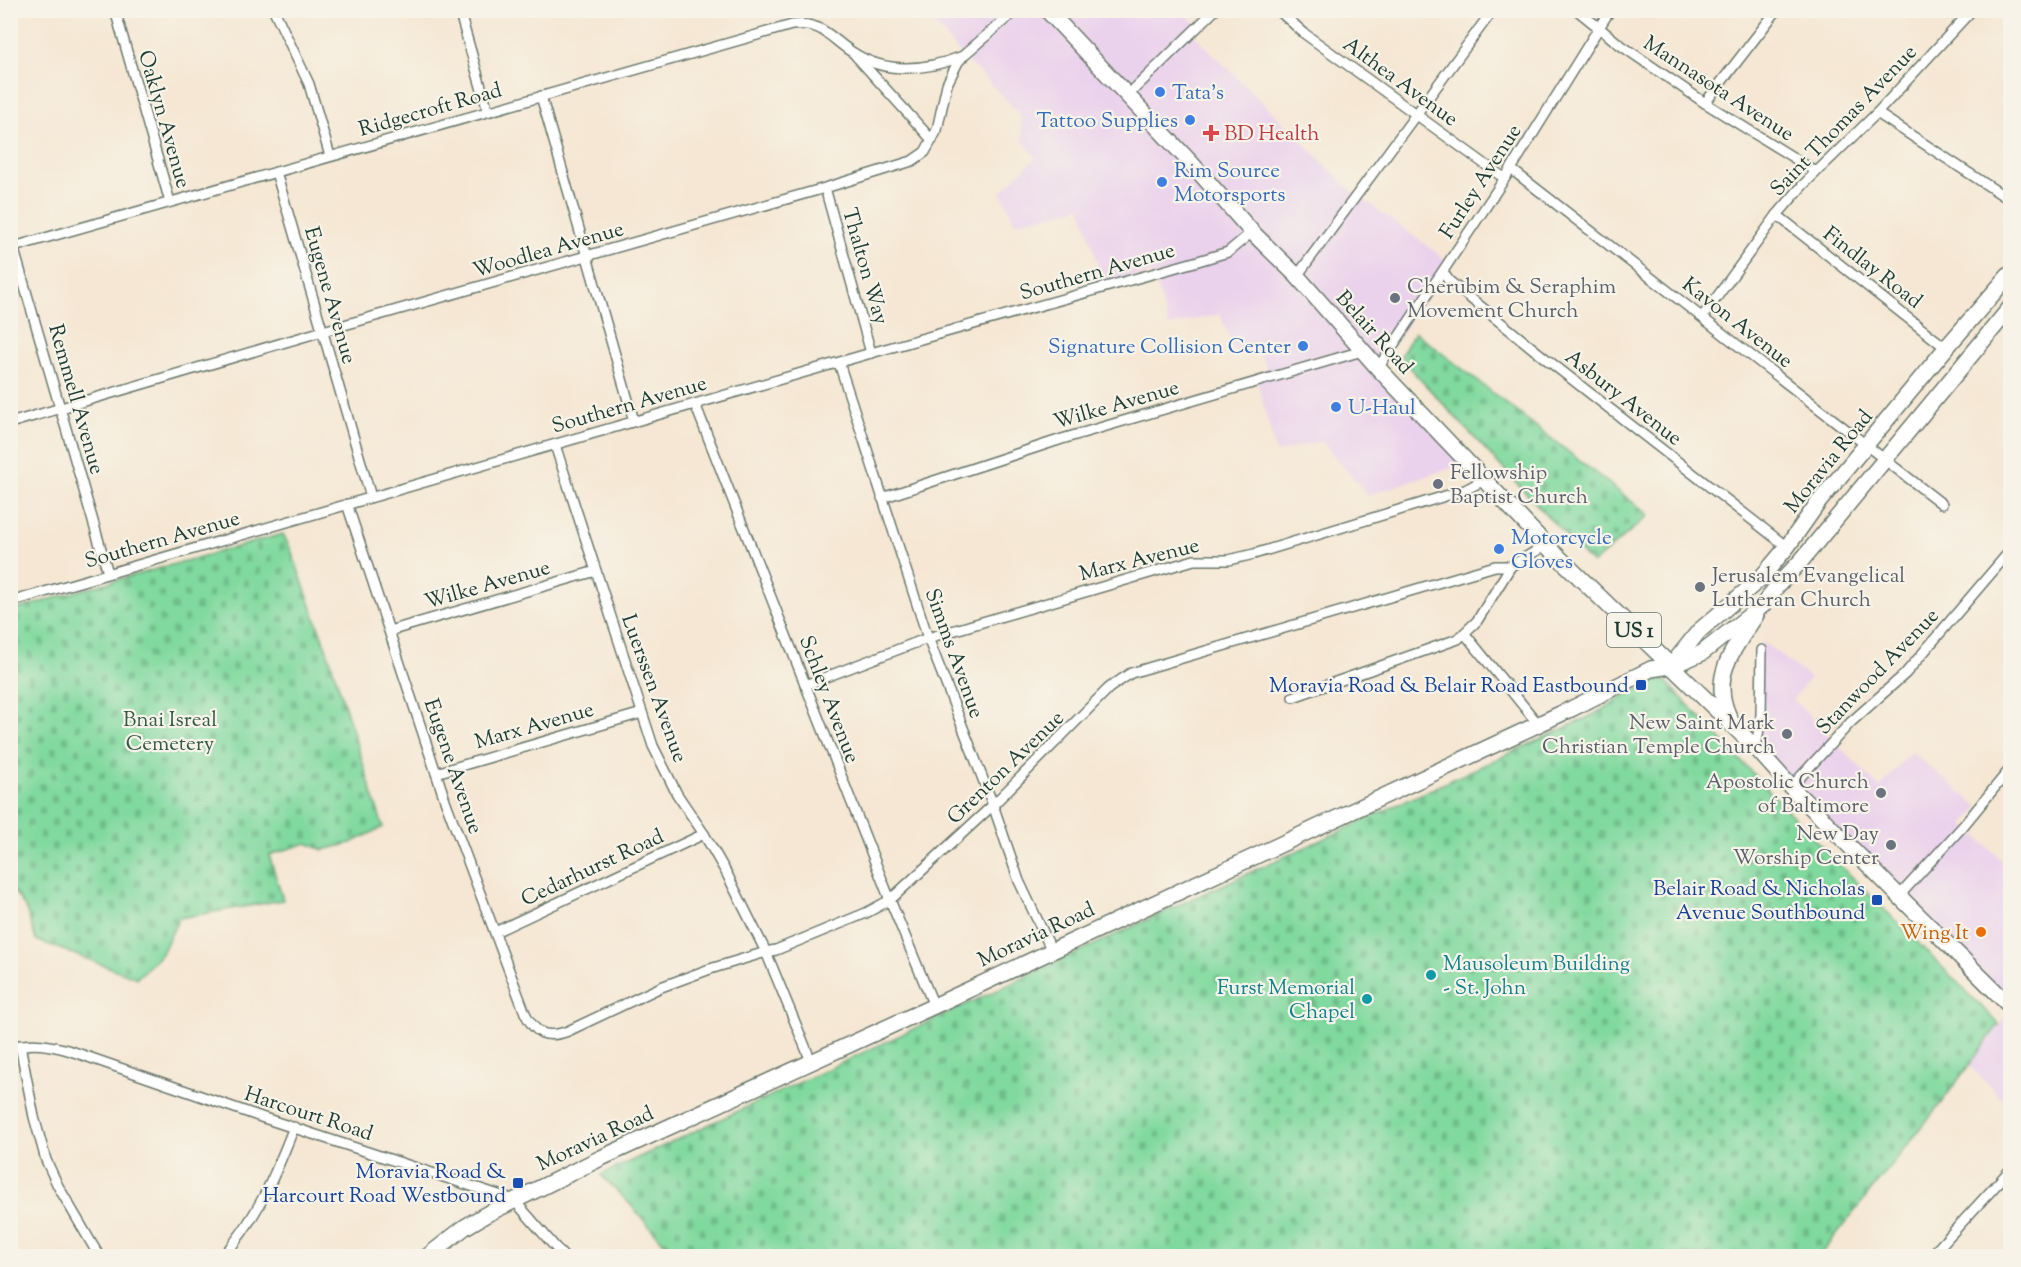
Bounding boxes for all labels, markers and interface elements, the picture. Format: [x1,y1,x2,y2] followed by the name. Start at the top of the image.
[1336,30,1464,135] street label: Althea Avenue
[1637,30,1799,150] street label: Mannasota Avenue
[1764,39,1925,204] street label: Saint Thomas Avenue
[129,47,197,192] street label: Oaklyn Avenue
[356,76,506,146] street label: Ridgecroft Road
[1172,79,1224,109] place label: Tata's
[1153,85,1167,99] marker: Tata's
[1036,107,1178,137] place label: Tattoo Supplies
[1183,113,1197,127] marker: Tattoo Supplies
[1433,119,1530,245] street label: Furley Avenue
[1224,120,1320,150] place label: BD Health
[1202,124,1220,142] marker: BD Health
[1174,157,1286,211] place label: Rim Source Motorsports
[1155,175,1169,189] marker: Rim Source Motorsports
[833,205,895,329] street label: Thalton Way
[469,215,628,287] street label: Woodlea Avenue
[1816,220,1928,317] street label: Findlay Road
[295,223,363,368] street label: Eugene Avenue
[1016,236,1179,309] street label: Southern Avenue
[1675,271,1799,376] street label: Kavon Avenue
[1407,273,1616,327] place label: Cherubim & Seraphim Movement Church
[1328,285,1419,382] street label: Belair Road
[1388,291,1402,305] marker: Cherubim & Seraphim Movement Church
[39,321,111,478] street label: Remmell Avenue
[1048,333,1291,363] place label: Signature Collision Center
[1296,339,1310,353] marker: Signature Collision Center
[1558,343,1688,454] street label: Asbury Avenue
[548,369,711,442] street label: Southern Avenue
[1050,374,1183,438] street label: Wilke Avenue
[1348,394,1416,424] place label: U-Haul
[1329,400,1343,414] marker: U-Haul
[1778,404,1881,521] street label: Moravia Road
[1450,459,1588,513] place label: Fellowship Baptist Church
[1431,477,1445,491] marker: Fellowship Baptist Church
[81,504,244,577] street label: Southern Avenue
[1511,524,1612,578] place label: Motorcycle Gloves
[1076,532,1203,590] street label: Marx Avenue
[1492,542,1506,556] marker: Motorcycle Gloves
[421,554,554,618] street label: Wilke Avenue
[1711,562,1905,616] place label: Jerusalem Evangelical Lutheran Church
[1693,580,1707,594] marker: Jerusalem Evangelical Lutheran Church
[916,585,990,723] street label: Simms Avenue
[1810,602,1947,742] street label: Stanwood Avenue
[612,610,694,767] street label: Luerssen Avenue
[1607,613,1661,647] road number: US 1
[790,632,866,768] street label: Schley Avenue
[1269,672,1629,702] place label: Moravia Road & Belair Road Eastbound
[1634,678,1648,692] marker: Moravia Road & Belair Road Eastbound
[415,695,489,838] street label: Eugene Avenue
[472,696,598,758] street label: Marx Avenue
[941,705,1072,832] street label: Grenton Avenue
[123,706,217,760] park label: Bnai Isreal Cemetery
[1542,709,1776,763] place label: New Saint Mark Christian Temple Church
[1780,727,1794,741] marker: New Saint Mark Christian Temple Church
[1706,768,1869,822] place label: Apostolic Church of Baltimore
[1874,786,1888,800] marker: Apostolic Church of Baltimore
[1733,820,1880,874] place label: New Day Worship Center
[517,823,669,915] street label: Cedarhurst Road
[1884,838,1898,852] marker: New Day Worship Center
[1653,875,1865,929] place label: Belair Road & Nicholas Avenue Southbound
[1870,893,1884,907] marker: Belair Road & Nicholas Avenue Southbound
[973,896,1100,976] street label: Moravia Road
[1900,919,1969,949] place label: Wing It
[1974,925,1988,939] marker: Wing It
[1443,950,1630,1004] place label: Mausoleum Building - St. John
[1424,968,1438,982] marker: Mausoleum Building - St. John
[1217,974,1355,1028] place label: Furst Memorial Chapel
[1360,992,1374,1006] marker: Furst Memorial Chapel
[240,1080,377,1150] street label: Harcourt Road
[532,1100,659,1180] street label: Moravia Road
[262,1158,506,1212] place label: Moravia Road & Harcourt Road Westbound
[511,1176,525,1190] marker: Moravia Road & Harcourt Road Westbound

